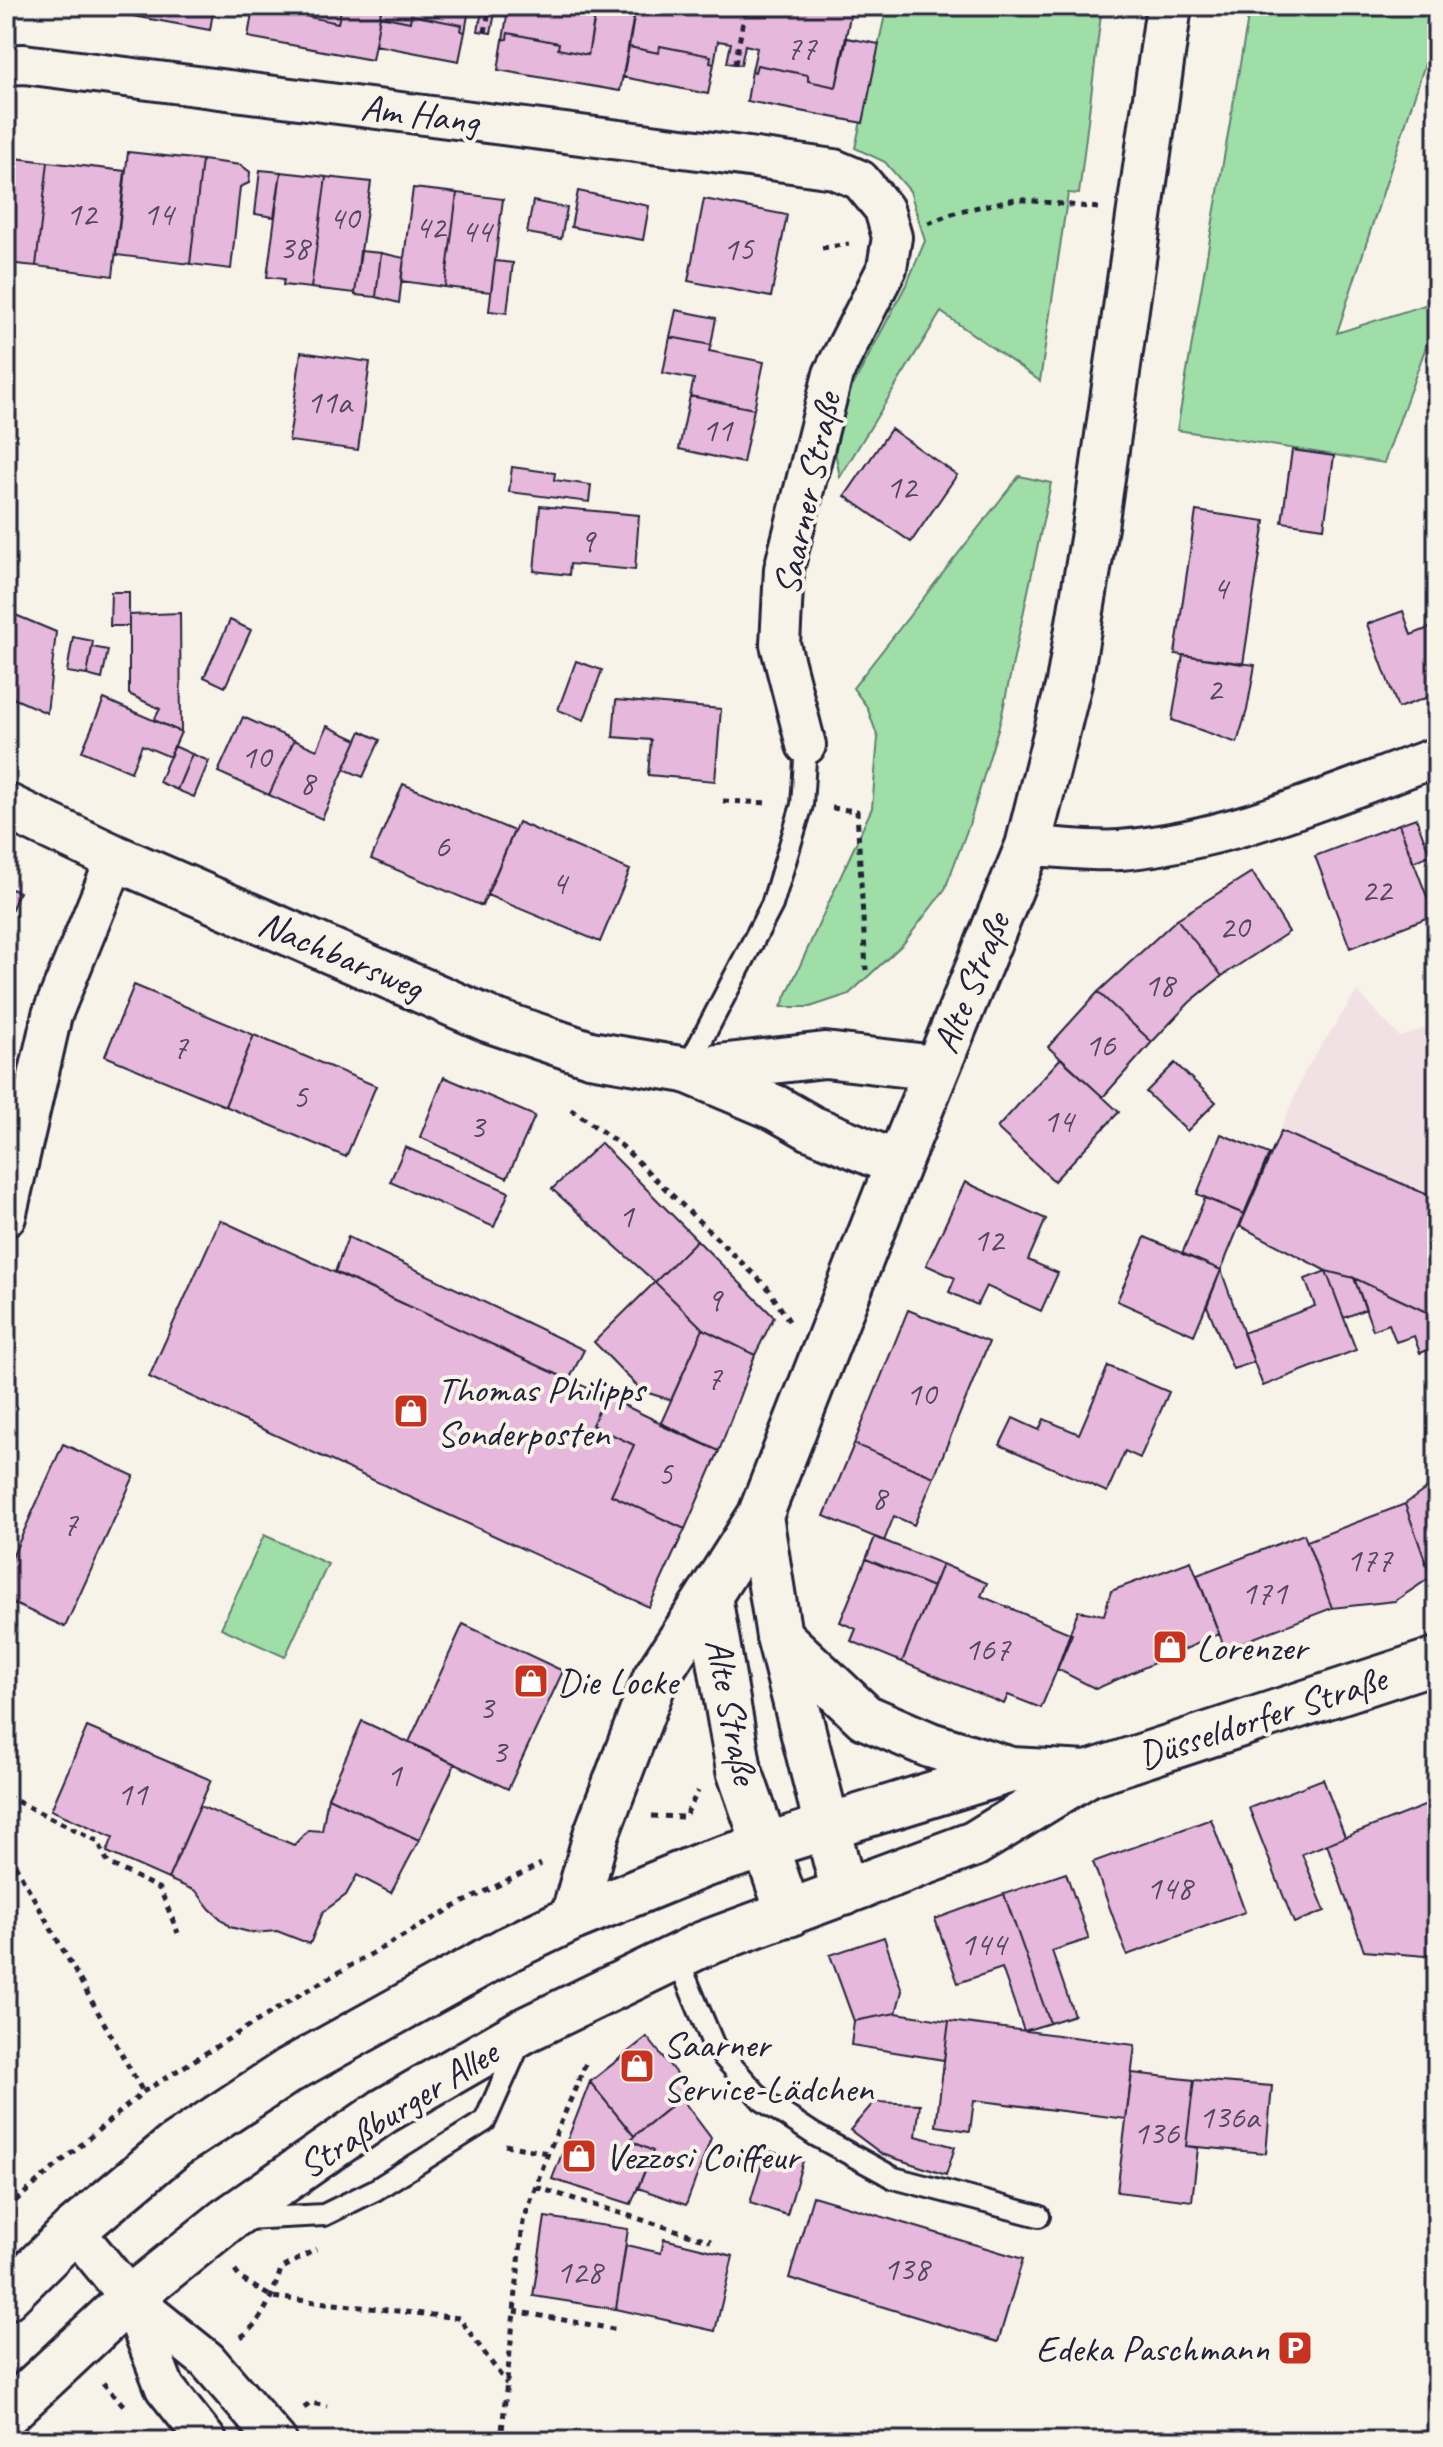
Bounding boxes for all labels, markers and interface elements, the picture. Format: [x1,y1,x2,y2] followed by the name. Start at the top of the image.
[786,26,818,69] house number: 77
[358,83,484,145] street label: Am Hang
[66,192,99,235] house number: 12
[143,192,177,235] house number: 14
[329,196,362,239] house number: 40
[415,205,448,248] house number: 42
[461,209,495,252] house number: 44
[279,226,313,269] house number: 38
[723,227,755,270] house number: 15
[306,380,354,423] house number: 11a
[763,386,852,599] street label: Saarner Straße
[702,408,734,451] house number: 11
[886,465,919,508] house number: 12
[579,519,597,562] house number: 9
[1212,566,1231,609] house number: 4
[1206,667,1224,710] house number: 2
[241,735,274,778] house number: 10
[299,761,318,804] house number: 8
[434,824,451,867] house number: 6
[551,861,570,904] house number: 4
[1361,868,1394,911] house number: 22
[252,899,432,1011] street label: Nachbarsweg
[922,904,1021,1060] street label: Alte Straße
[1219,905,1252,948] house number: 20
[1144,963,1178,1006] house number: 18
[1085,1023,1117,1066] house number: 16
[172,1025,189,1068] house number: 7
[292,1075,309,1118] house number: 5
[1043,1099,1077,1142] house number: 14
[469,1105,487,1148] house number: 3
[618,1194,635,1237] house number: 1
[973,1218,1006,1261] house number: 12
[706,1278,724,1321] house number: 9
[706,1356,723,1399] house number: 7
[437,1366,648,1457] place label: Thomas Philipps Sonderposten
[906,1372,939,1415] house number: 10
[392,1392,430,1430] shop icon: Thomas Philipps Sonderposten
[657,1452,674,1495] house number: 5
[871,1476,890,1519] house number: 8
[62,1502,79,1545] house number: 7
[1346,1538,1394,1581] house number: 177
[1241,1571,1289,1614] house number: 171
[1196,1624,1311,1671] place label: Lorenzer
[964,1627,1012,1670] house number: 167
[1151,1628,1189,1666] shop icon: Lorenzer
[695,1634,770,1790] street label: Alte Straße
[1132,1654,1394,1779] street label: Düsseldorfer Straße
[557,1658,680,1705] place label: Die Locke
[512,1662,550,1700] shop icon: Die Locke
[478,1686,496,1729] house number: 3
[491,1730,509,1773] house number: 3
[386,1753,403,1796] house number: 1
[117,1772,149,1815] house number: 11
[1146,1866,1196,1909] house number: 148
[960,1922,1010,1965] house number: 144
[663,2021,875,2112] place label: Saarner Service-Lädchen
[290,2028,509,2189] street label: Straßburger Allee
[618,2047,656,2085] shop icon: Saarner Service-Lädchen
[1199,2095,1262,2138] house number: 136a
[1133,2111,1181,2154] house number: 136
[605,2133,803,2180] place label: Vezzosi Coiffeur
[560,2137,598,2175] shop icon: Vezzosi Coiffeur
[883,2247,933,2290] house number: 138
[556,2250,606,2293] house number: 128
[1036,2325,1270,2372] place label: Edeka Paschmann
[1276,2329,1314,2367] parking icon: Edeka Paschmann

